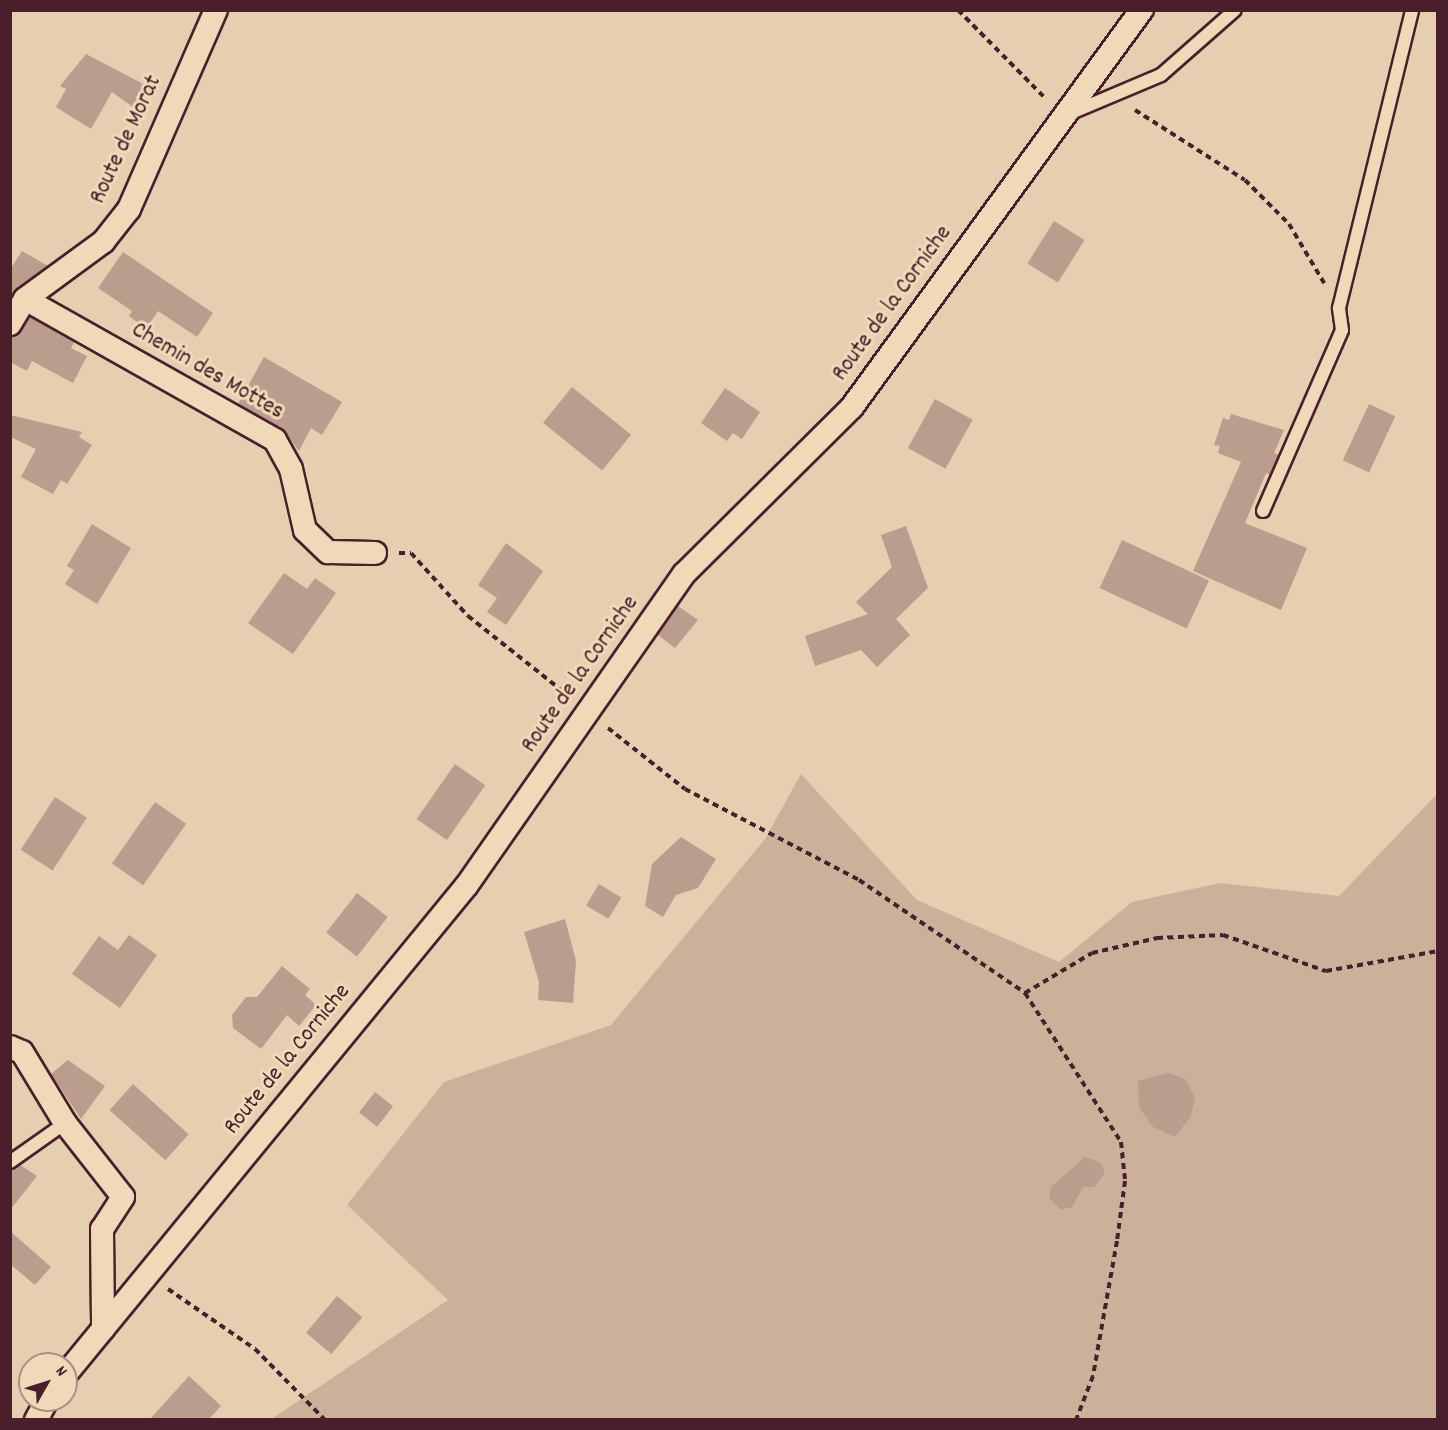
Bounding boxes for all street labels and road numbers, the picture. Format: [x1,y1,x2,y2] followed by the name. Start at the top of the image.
[85,71,169,209] street label: Route de Morat
[827,220,959,388] street label: Route de la Corniche
[126,317,288,427] street label: Chemin des Mottes
[516,591,646,759] street label: Route de la Corniche
[218,979,358,1141] street label: Route de la Corniche

